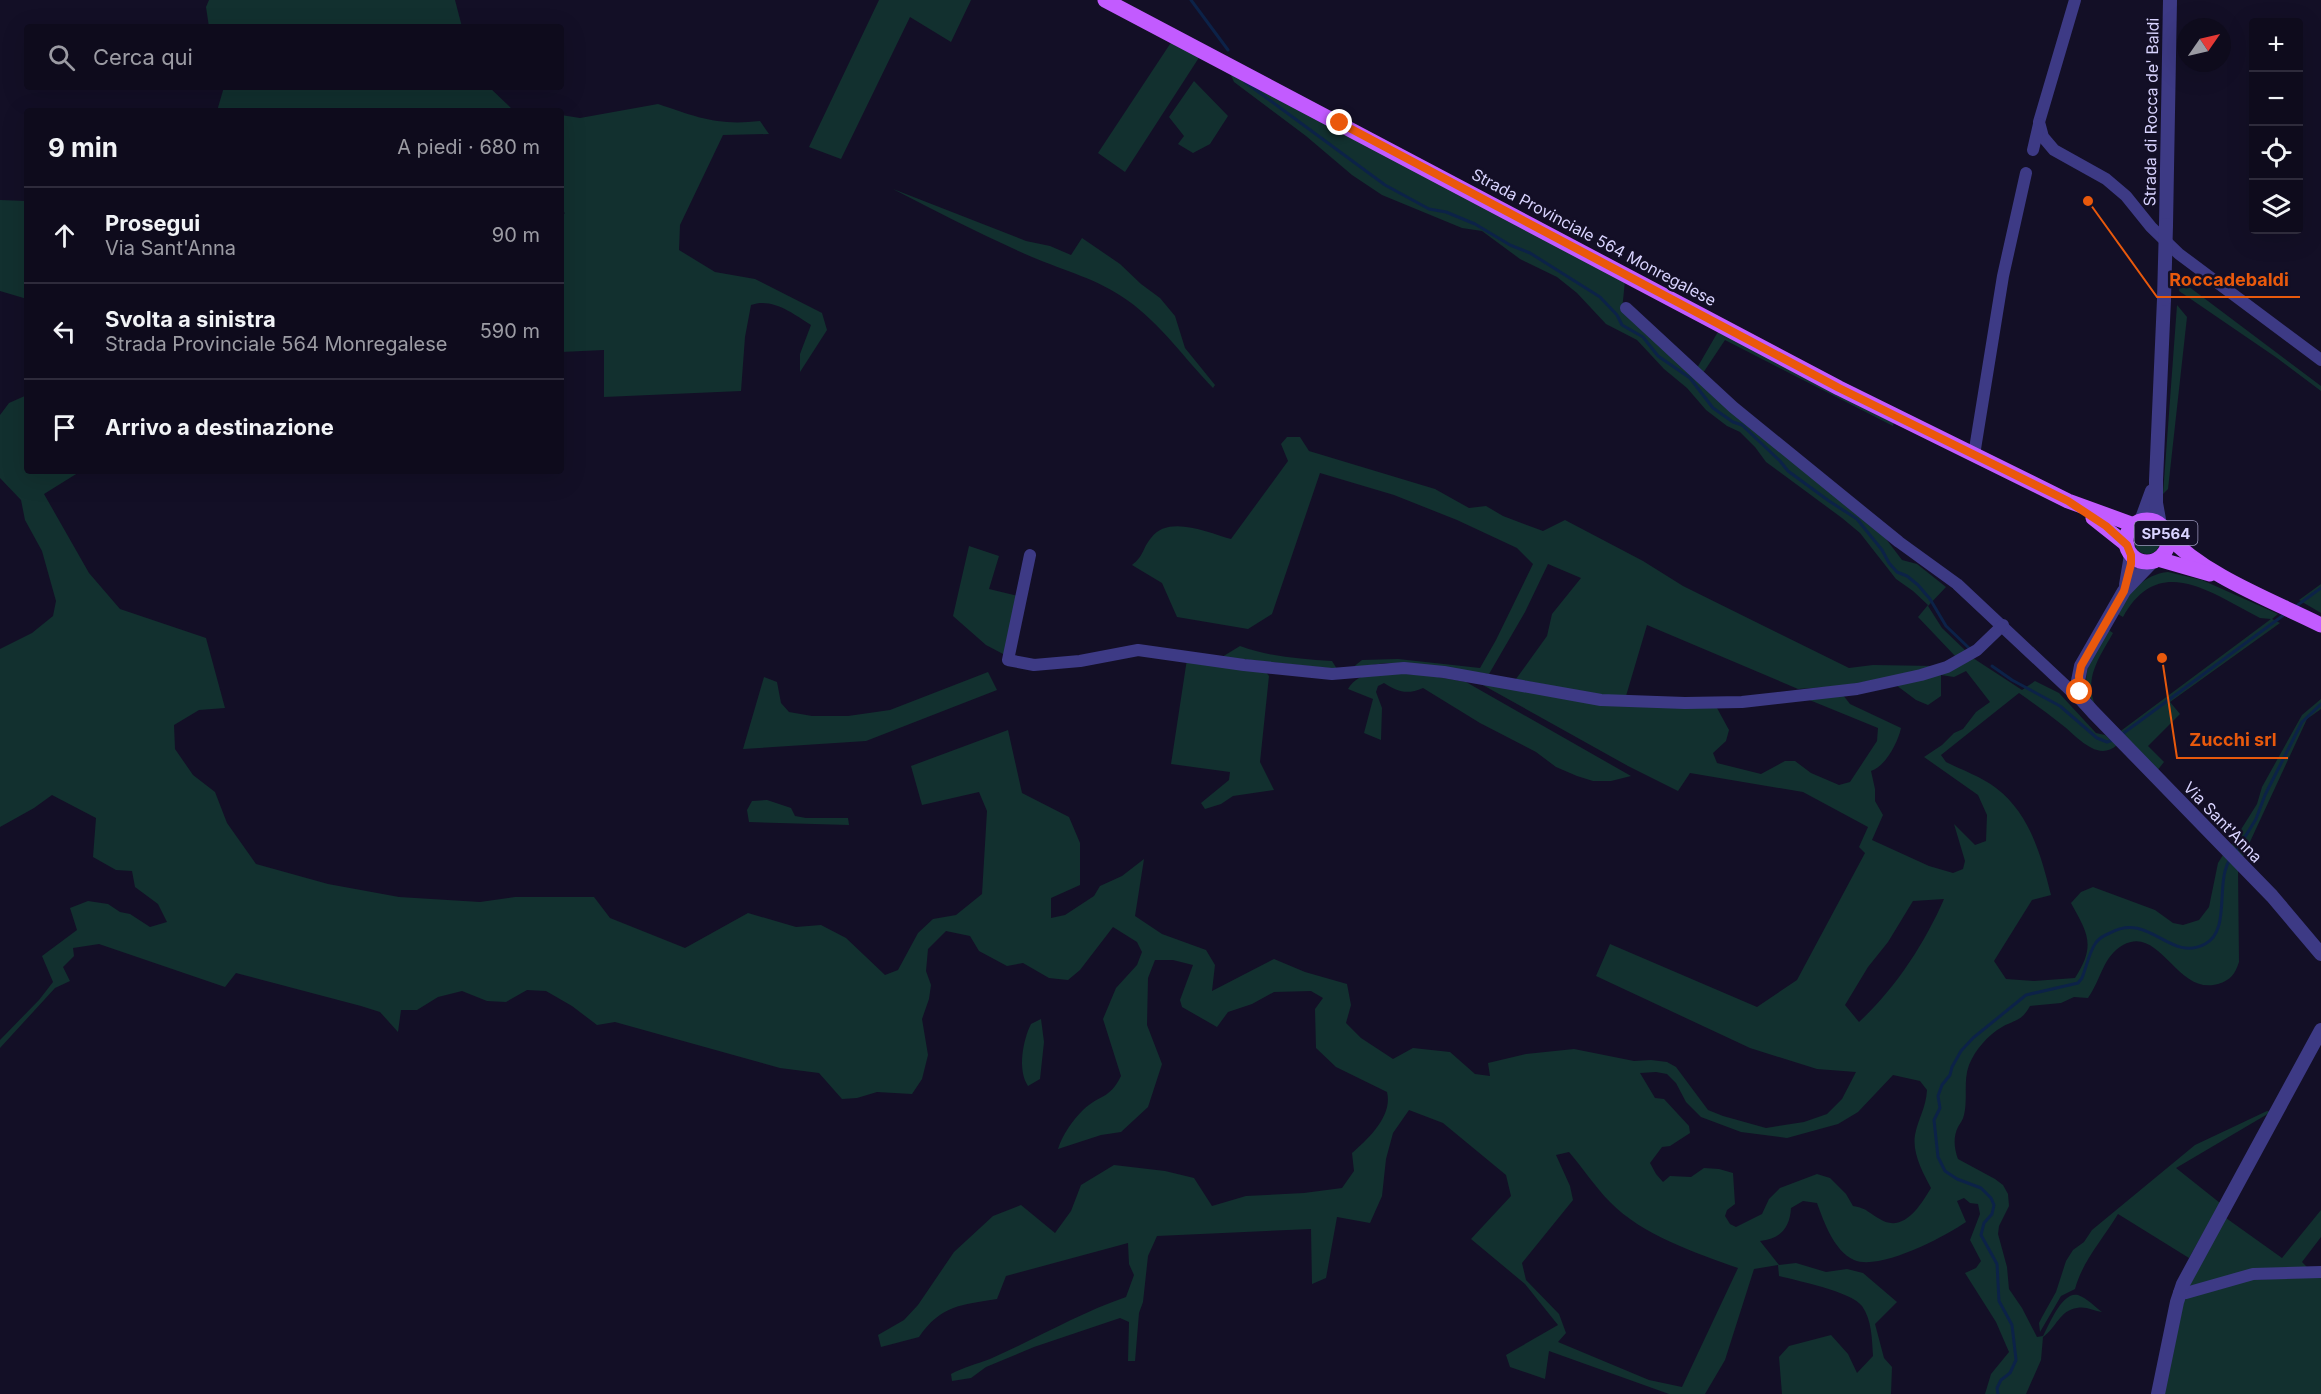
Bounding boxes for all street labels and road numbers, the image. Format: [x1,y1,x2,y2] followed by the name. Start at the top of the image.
[2139,17,2163,207] street label: Strada di Rocca de' Baldi
[1468,164,1720,310] street label: Strada Provinciale 564 Monregalese
[2134,521,2198,545] road number: SP564
[2179,777,2267,867] street label: Via Sant'Anna

